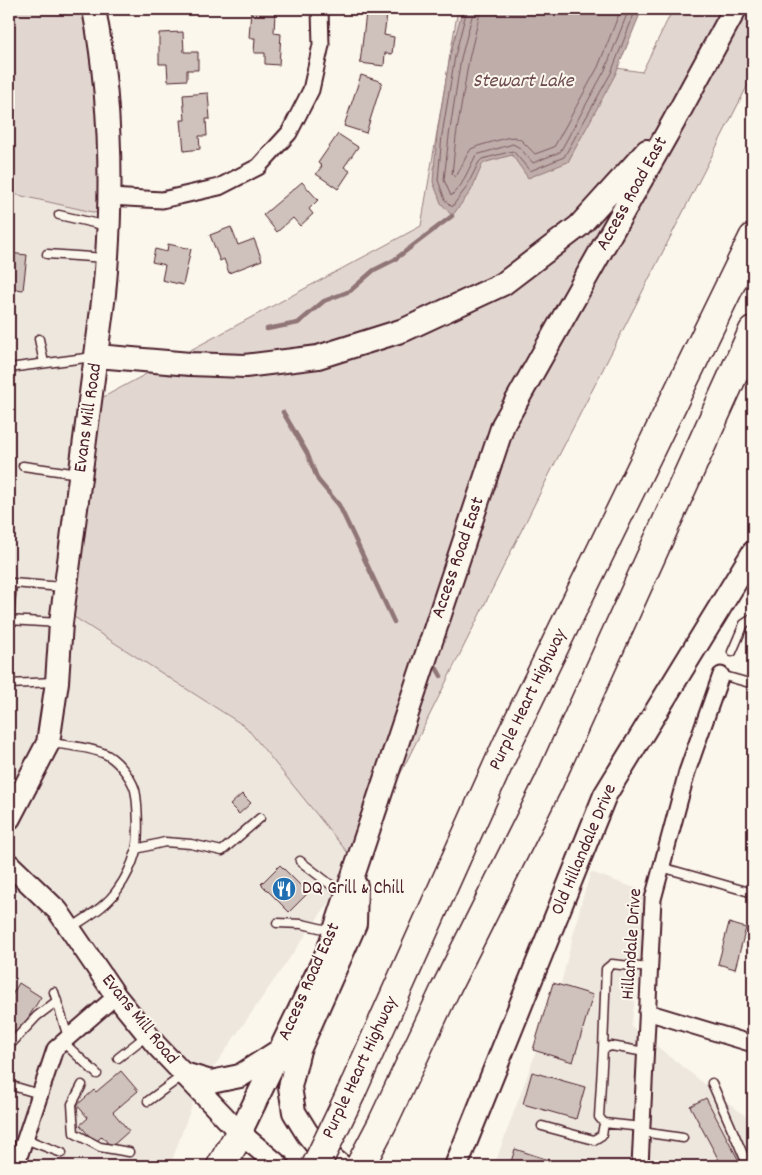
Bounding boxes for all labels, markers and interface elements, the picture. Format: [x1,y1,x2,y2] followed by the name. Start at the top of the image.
[472,68,575,96] water label: Stewart Lake
[590,132,676,256] street label: Access Road East
[68,362,110,474] street label: Evans Mill Road
[426,494,492,622] street label: Access Road East
[483,624,575,775] street label: Purple Heart Highway
[545,780,625,920] street label: Old Hillandale Drive
[271,876,297,902] restaurant icon: DQ Grill & Chill
[302,876,405,903] place label: DQ Grill & Chill
[616,887,650,1001] street label: Hillandale Drive
[272,919,348,1045] street label: Access Road East
[94,969,184,1071] street label: Evans Mill Road
[316,992,406,1144] street label: Purple Heart Highway

